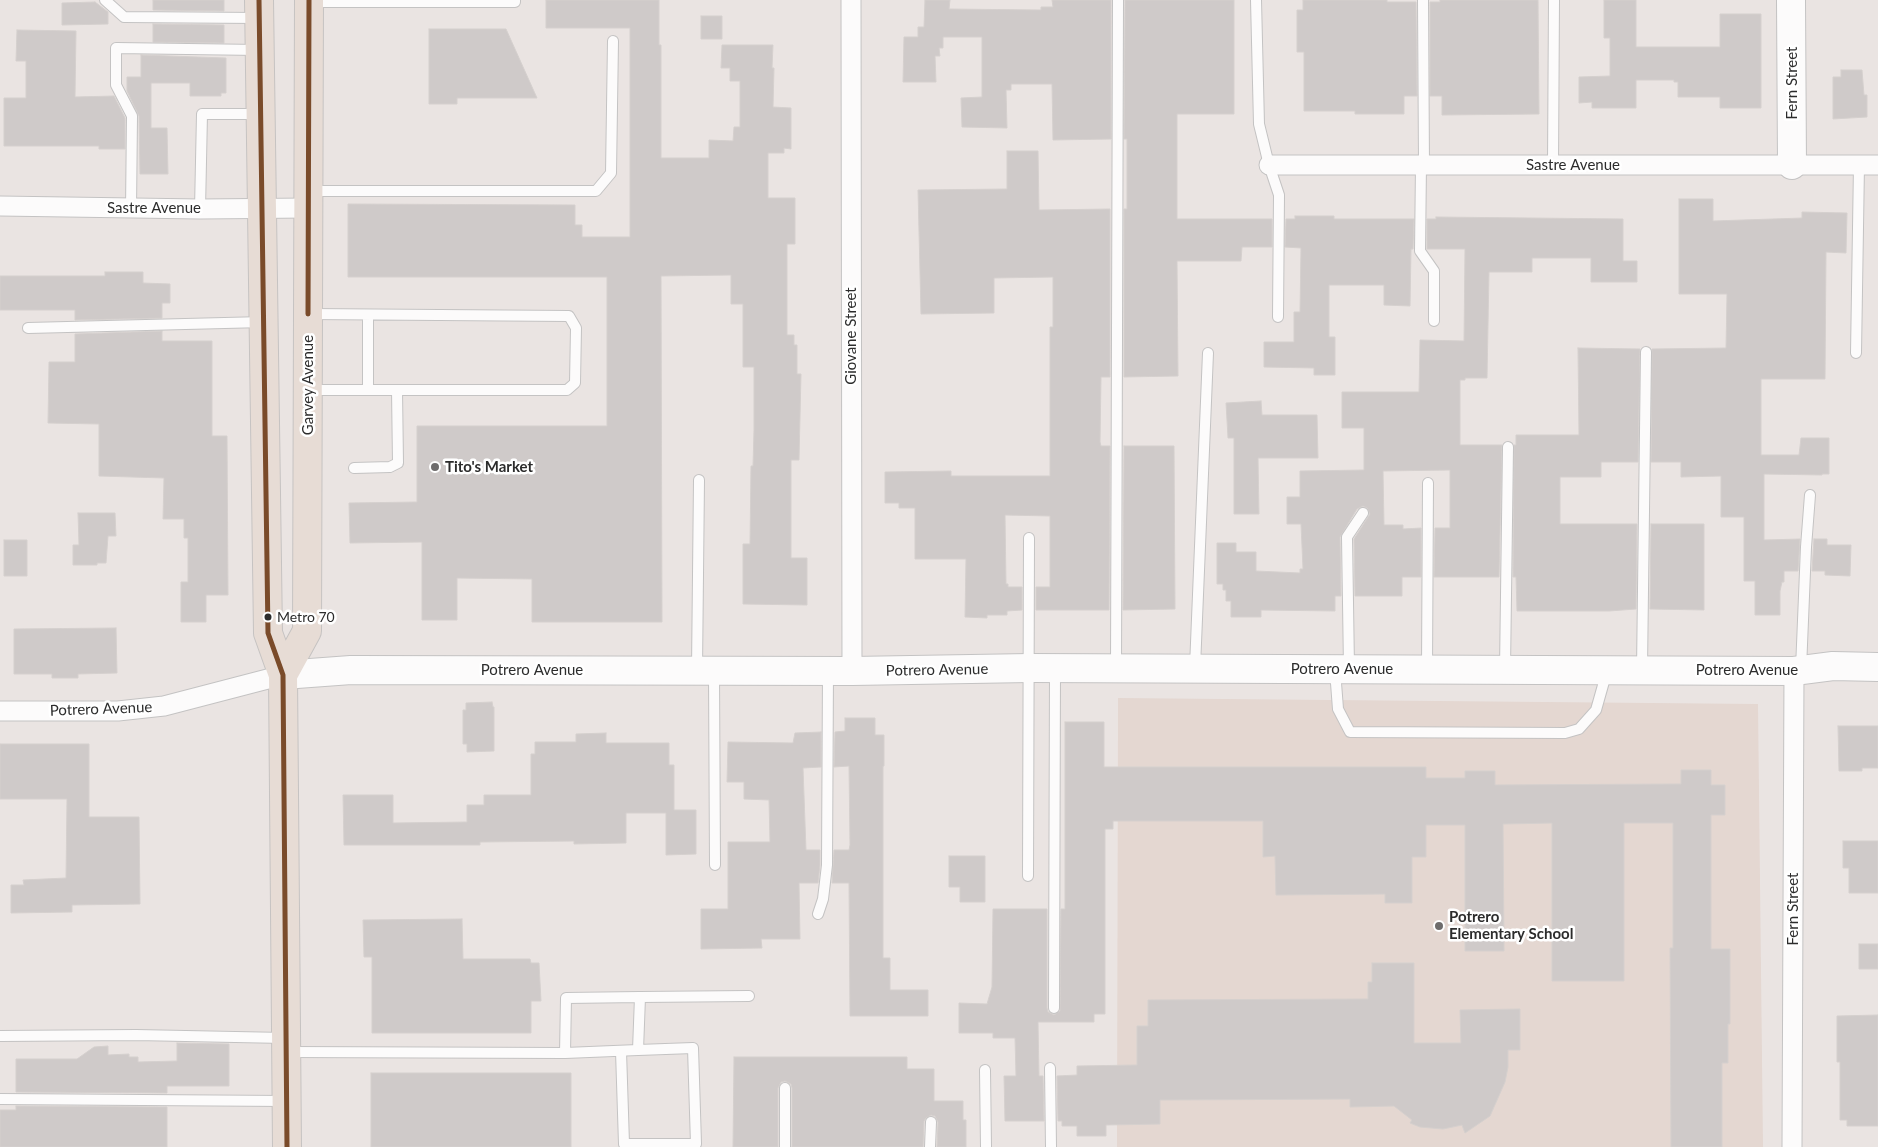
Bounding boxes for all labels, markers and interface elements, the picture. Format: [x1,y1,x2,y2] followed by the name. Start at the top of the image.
[1783,47,1801,119] street label: Fern Street
[1526,156,1620,174] street label: Sastre Avenue
[107,199,201,217] street label: Sastre Avenue
[842,287,860,385] street label: Giovane Street
[299,335,317,435] street label: Garvey Avenue
[445,458,533,476] place label: Tito's Market
[429,461,441,473] marker: Tito's Market
[277,609,335,625] place label: Metro 70
[263,612,273,622] marker: Metro 70
[886,660,988,680] street label: Potrero Avenue
[1291,660,1393,678] street label: Potrero Avenue
[481,661,583,679] street label: Potrero Avenue
[1696,661,1798,679] street label: Potrero Avenue
[49,698,153,720] street label: Potrero Avenue
[1784,873,1802,945] street label: Fern Street
[1449,908,1573,943] place label: Potrero Elementary School
[1433,920,1445,932] marker: Potrero Elementary School

